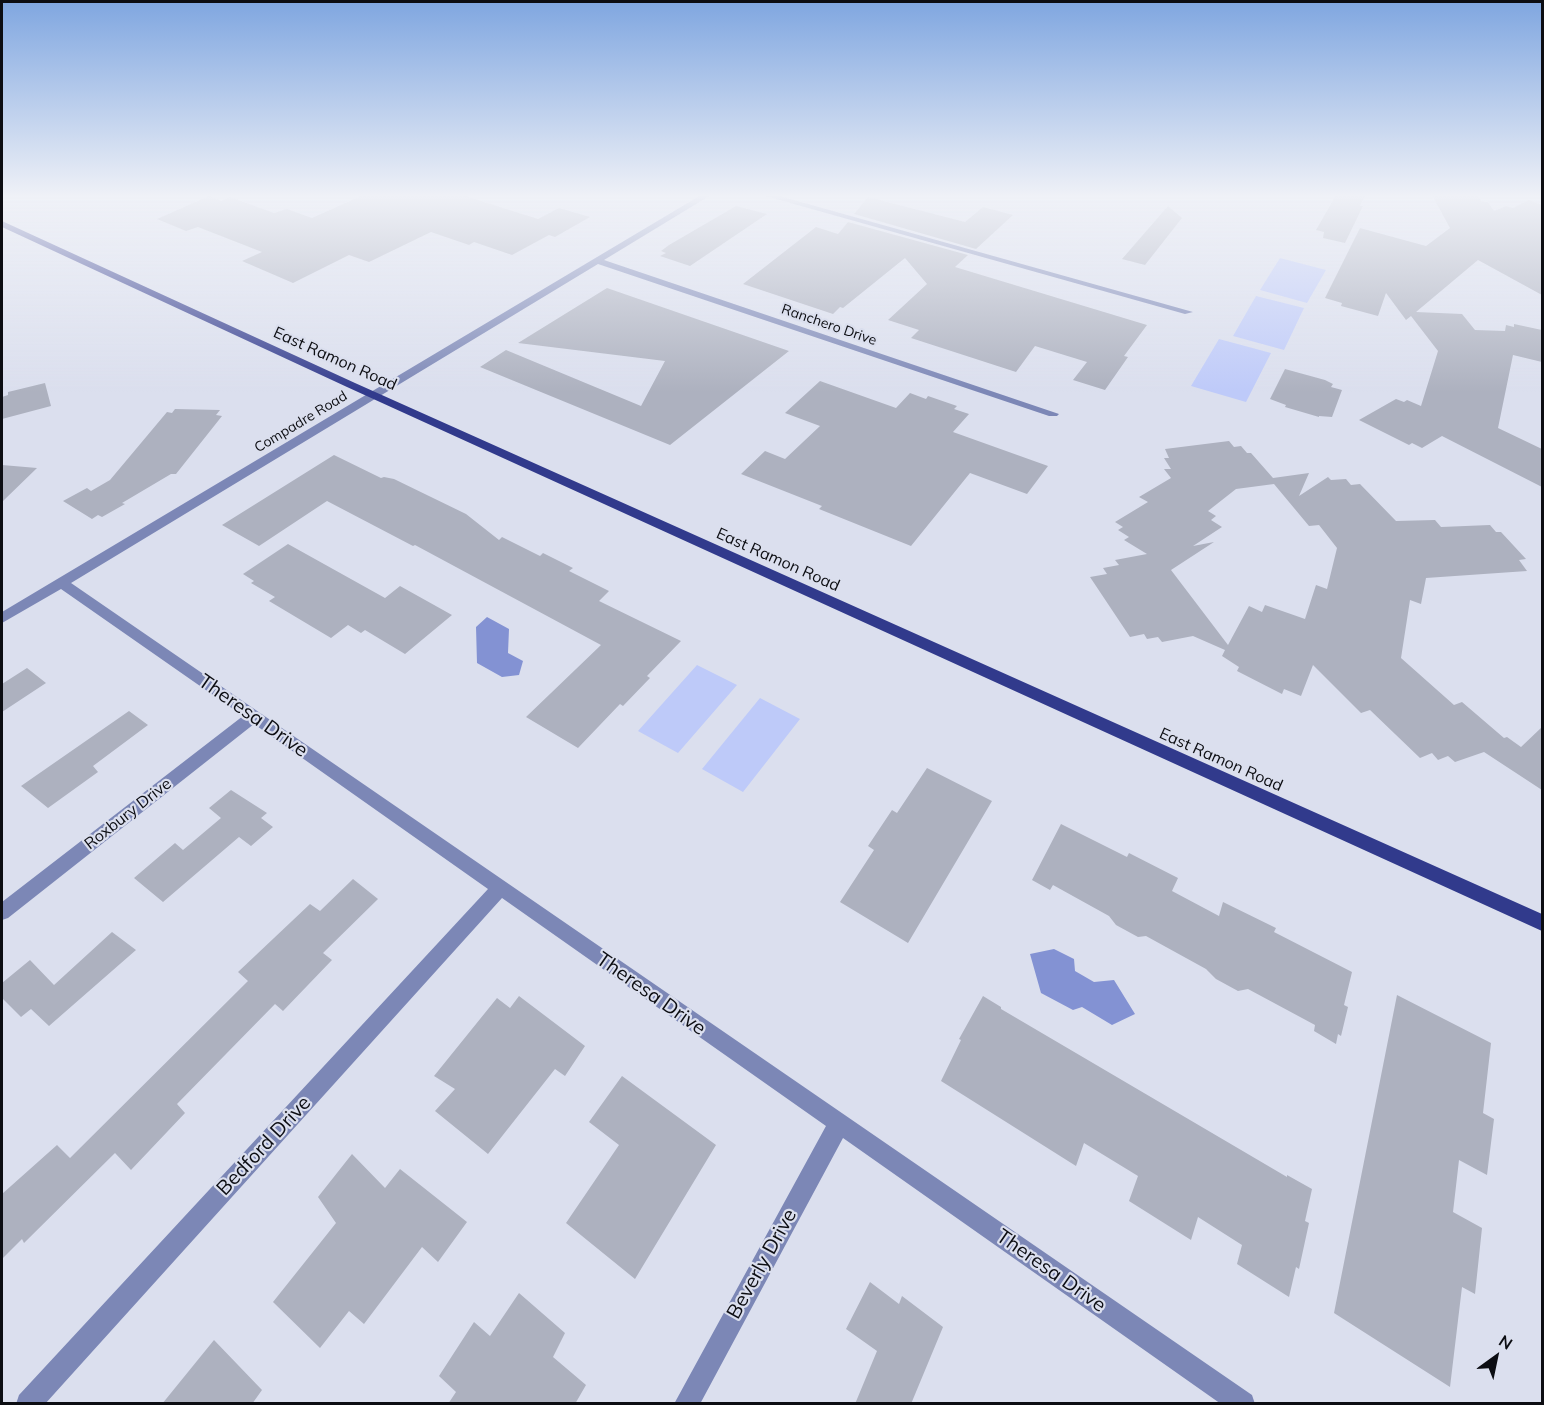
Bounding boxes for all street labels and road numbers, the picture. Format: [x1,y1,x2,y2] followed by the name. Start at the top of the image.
[779,301,879,349] street label: Ranchero Drive
[270,323,400,395] street label: East Ramon Road
[252,388,350,456] street label: Compadre Road
[713,524,843,596] street label: East Ramon Road
[194,669,312,763] street label: Theresa Drive
[1156,724,1286,796] street label: East Ramon Road
[81,774,175,854] street label: Roxbury Drive
[592,947,710,1041] street label: Theresa Drive
[212,1091,316,1201] street label: Bedford Drive
[722,1205,802,1323] street label: Beverly Drive
[992,1224,1110,1318] street label: Theresa Drive

